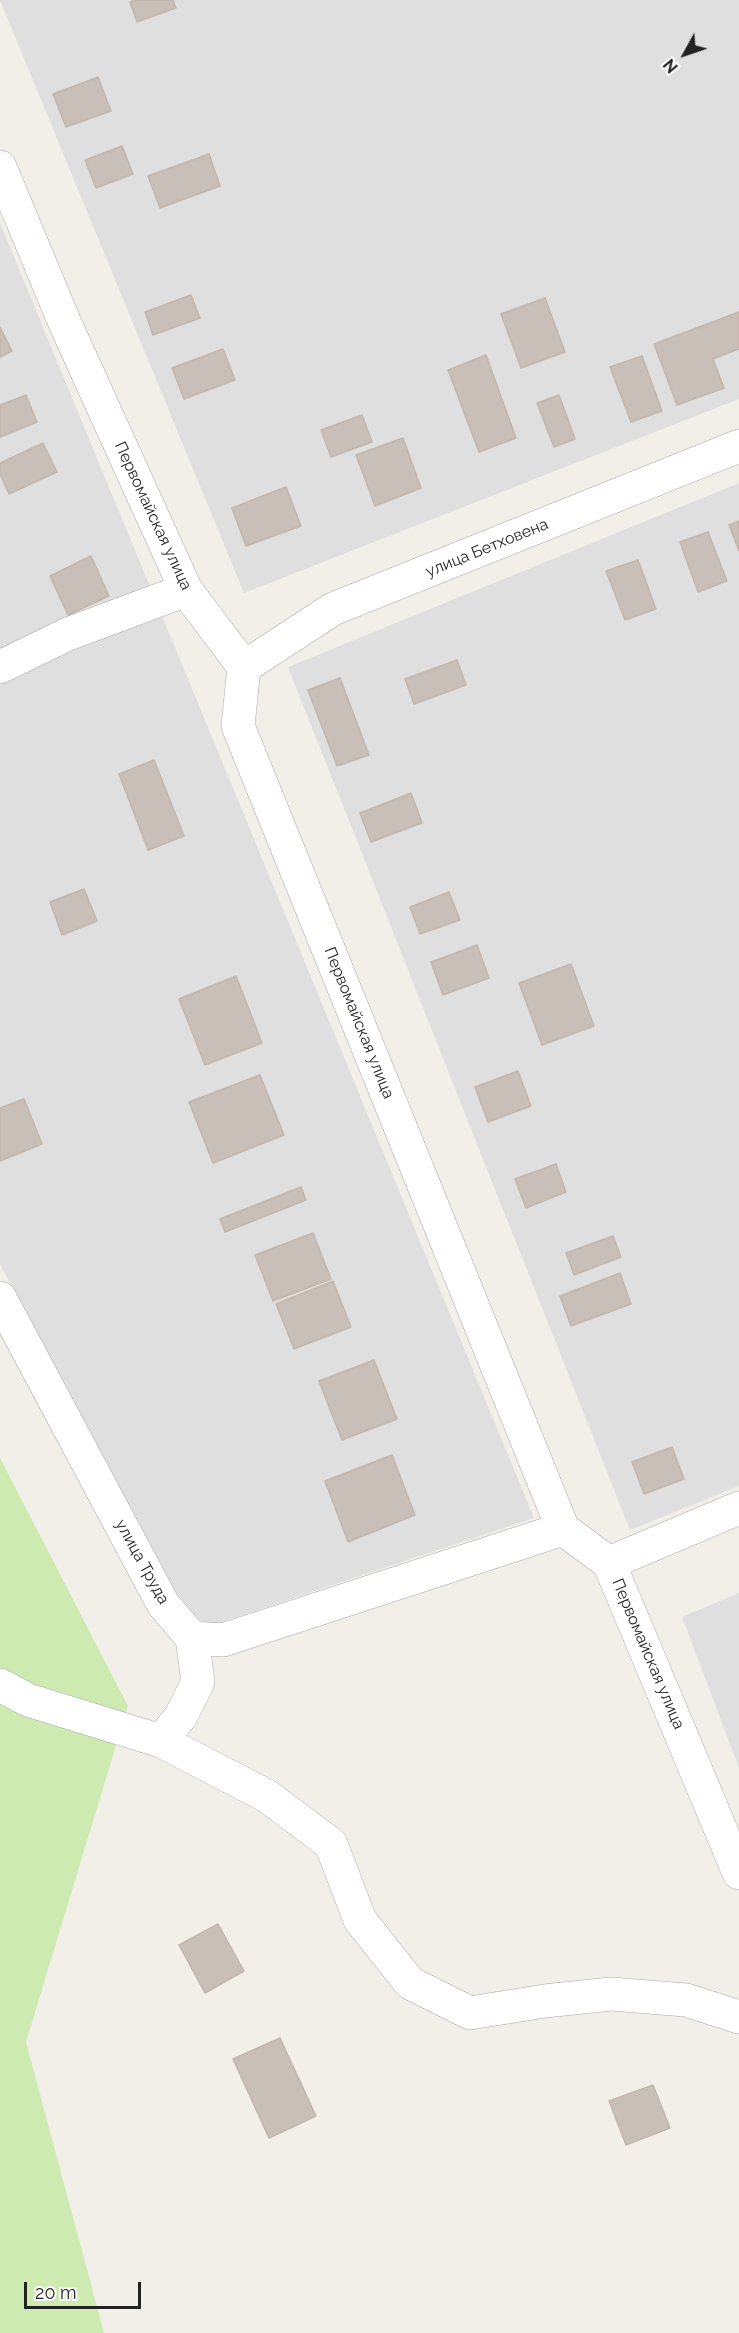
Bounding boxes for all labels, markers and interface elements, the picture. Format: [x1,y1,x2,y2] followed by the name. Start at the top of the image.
[655,24,715,84] north arrow
[660,55,682,77] text: N
[110,439,196,593] street label: Первомайская улица
[423,515,551,581] street label: улица Бетховена
[320,944,398,1102] street label: Первомайская улица
[111,1516,173,1608] street label: улица Труда
[608,1576,688,1732] street label: Первомайская улица
[27,2270,144,2308] scale bar
[35,2282,77,2303] text: 20 m

